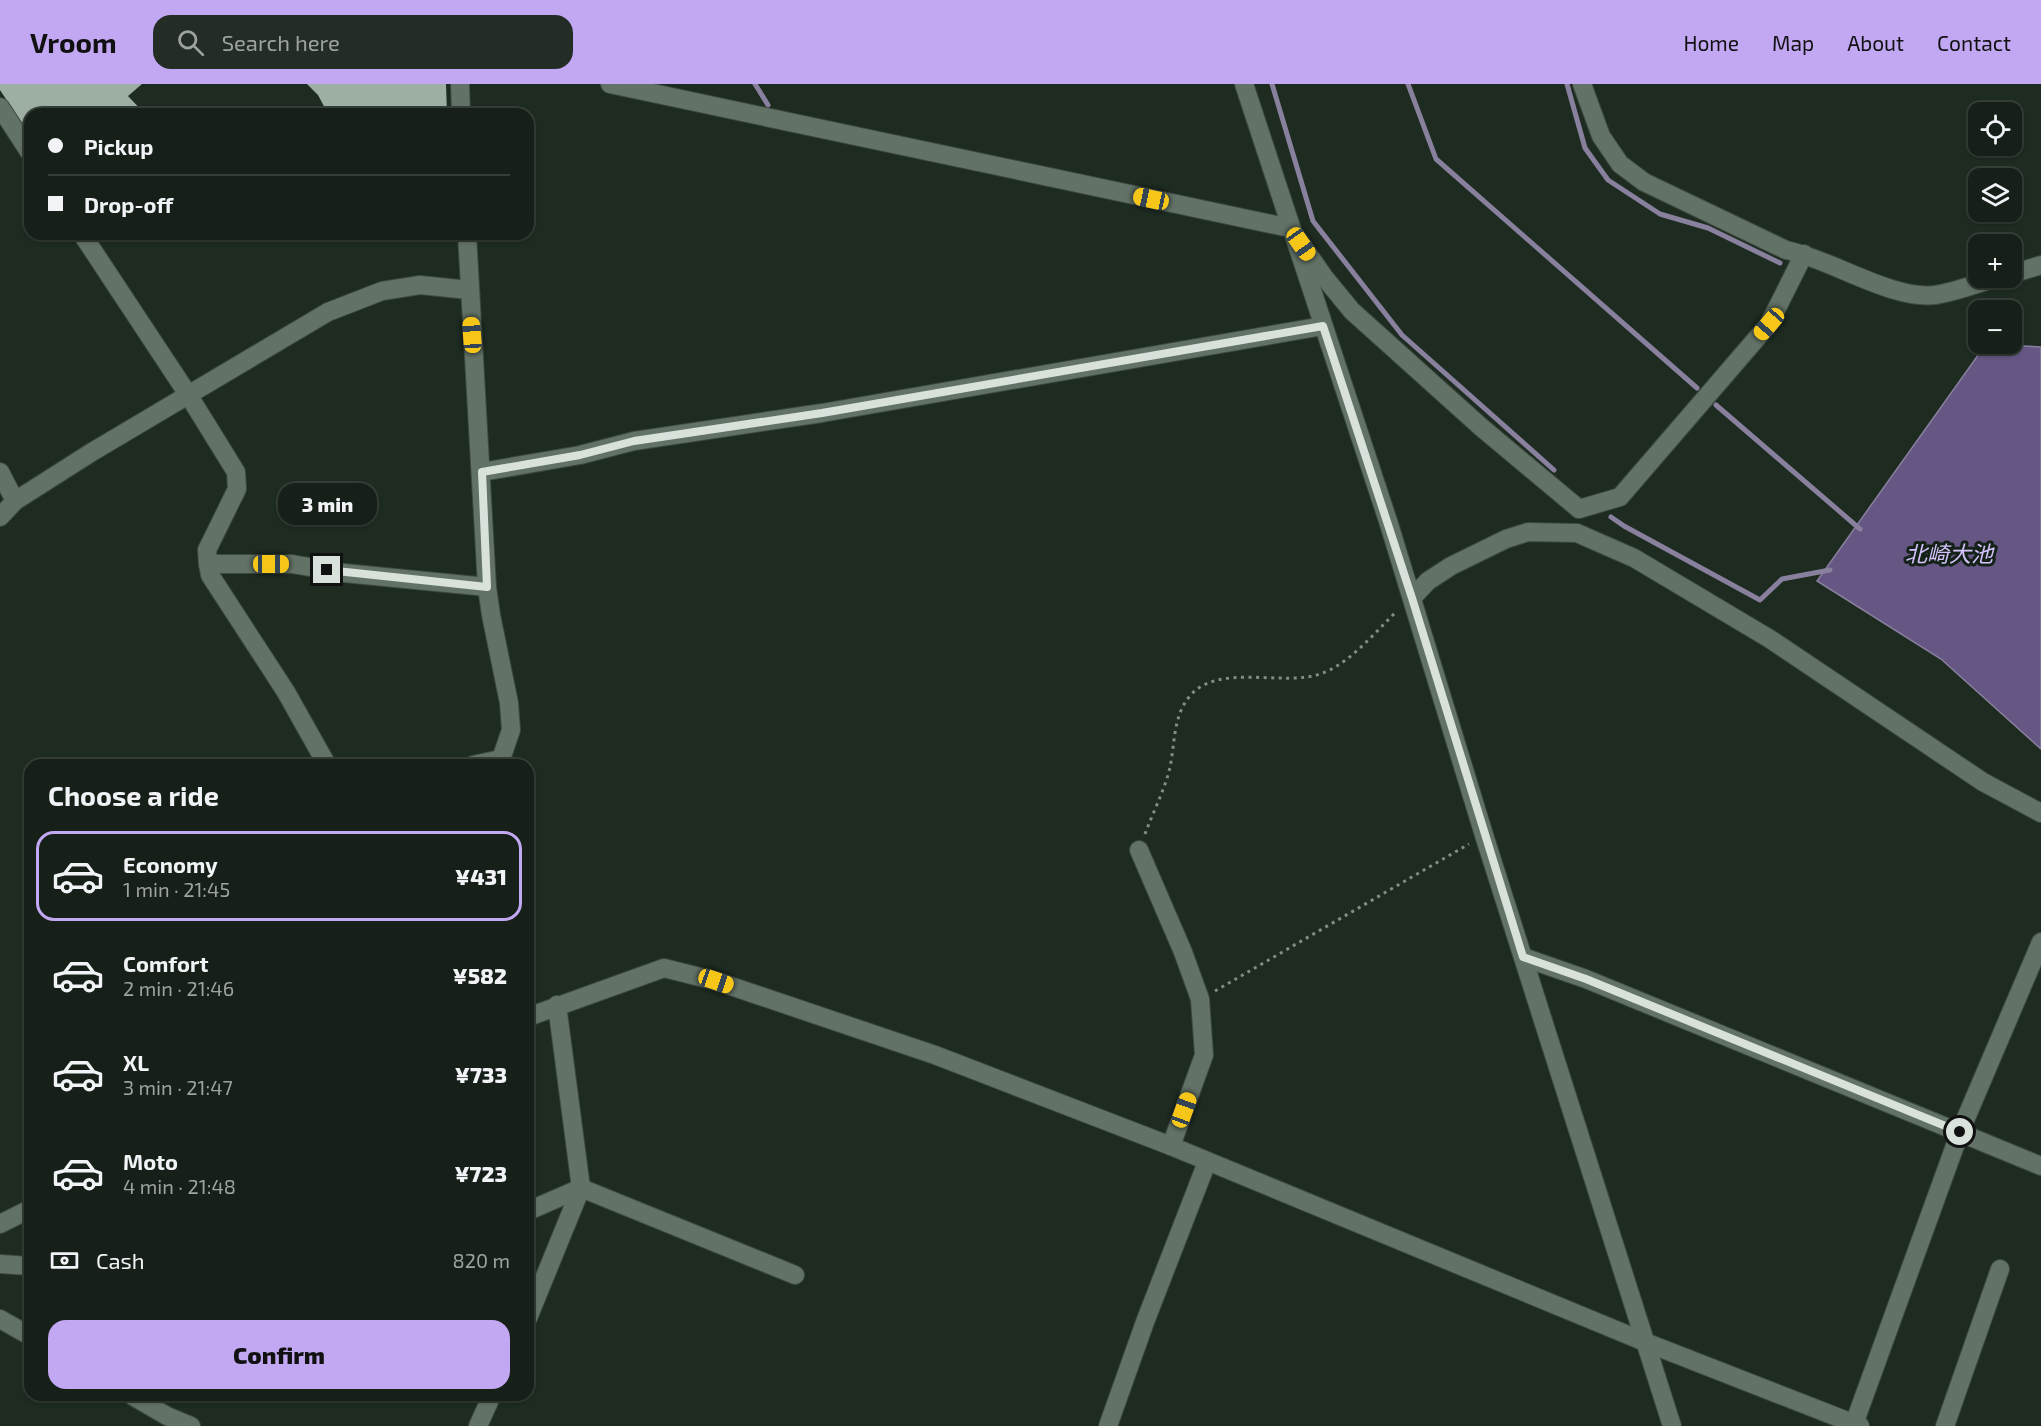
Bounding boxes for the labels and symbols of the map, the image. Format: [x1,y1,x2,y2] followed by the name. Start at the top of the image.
[1132,186,1170,212] car
[1283,224,1319,264] car
[1750,305,1788,343] car
[462,316,482,354] car
[278,483,376,525] callout: 3 min
[1905,540,1995,566] water label: 北崎大池
[253,555,289,573] car
[313,556,340,583] route end
[696,967,736,995] car
[1169,1090,1199,1130] car
[1946,1118,1973,1145] route start

